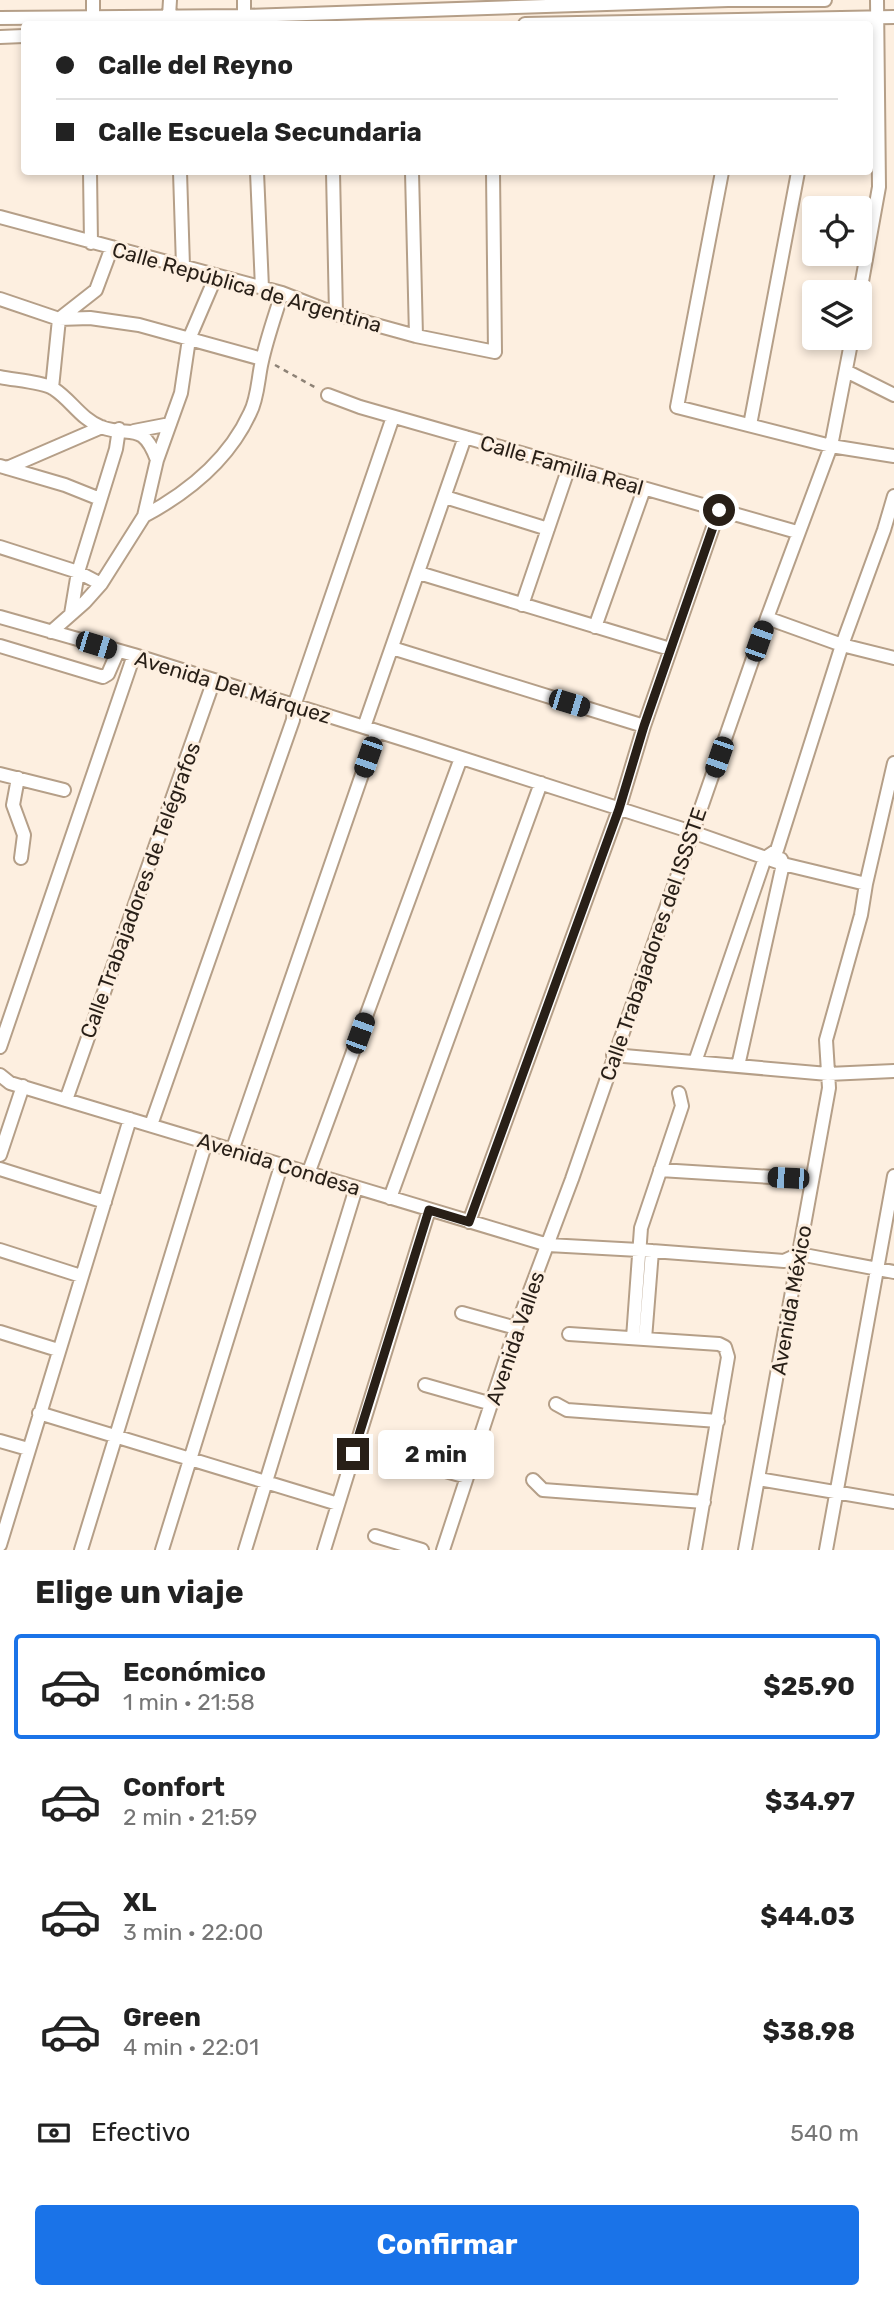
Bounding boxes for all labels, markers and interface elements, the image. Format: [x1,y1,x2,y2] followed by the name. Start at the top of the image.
[98,50,293,81] text: Calle del Reyno
[98,117,422,148] text: Calle Escuela Secundaria
[802,196,872,350] map controls
[802,196,872,266] button: locate
[109,236,385,338] street label: Calle República de Argentina
[802,280,872,350] button: layers
[477,430,647,500] street label: Calle Familia Real
[703,494,735,526] route start
[743,618,776,664] car
[73,629,120,661] car
[132,645,334,729] street label: Avenida Del Márquez
[546,687,593,719] car
[352,734,385,780] car
[703,734,736,780] car
[75,739,205,1041] street label: Calle Trabajadores de Telégrafos
[594,804,712,1084] street label: Calle Trabajadores del ISSSTE
[343,1010,378,1056] car
[195,1127,363,1201] street label: Avenida Condesa
[767,1166,810,1190] car
[766,1223,816,1377] street label: Avenida México
[480,1268,550,1408] street label: Avenida Valles
[378,1430,493,1478] callout: 2 min
[337,1438,369,1470] route end
[405,1440,467,1468] text: 2 min
[35,1573,244,1611] text: Elige un viaje
[39,1655,102,1718] icon: car
[123,1657,266,1688] text: Económico
[763,1671,855,1702] text: $25.90
[123,1688,255,1716] text: 1 min · 21:58
[39,1770,102,1833] icon: car
[123,1772,225,1803] text: Confort
[765,1786,855,1817] text: $34.97
[123,1803,257,1831] text: 2 min · 21:59
[39,1885,102,1948] icon: car
[123,1887,156,1918] text: XL
[760,1901,855,1932] text: $44.03
[123,1918,263,1946] text: 3 min · 22:00
[39,2000,102,2063] icon: car
[123,2002,201,2033] text: Green
[762,2016,855,2047] text: $38.98
[123,2033,259,2061] text: 4 min · 22:01
[35,2114,73,2152] icon: cash
[91,2117,190,2148] text: Efectivo
[790,2119,859,2147] text: 540 m
[35,2205,859,2285] button: Confirmar

